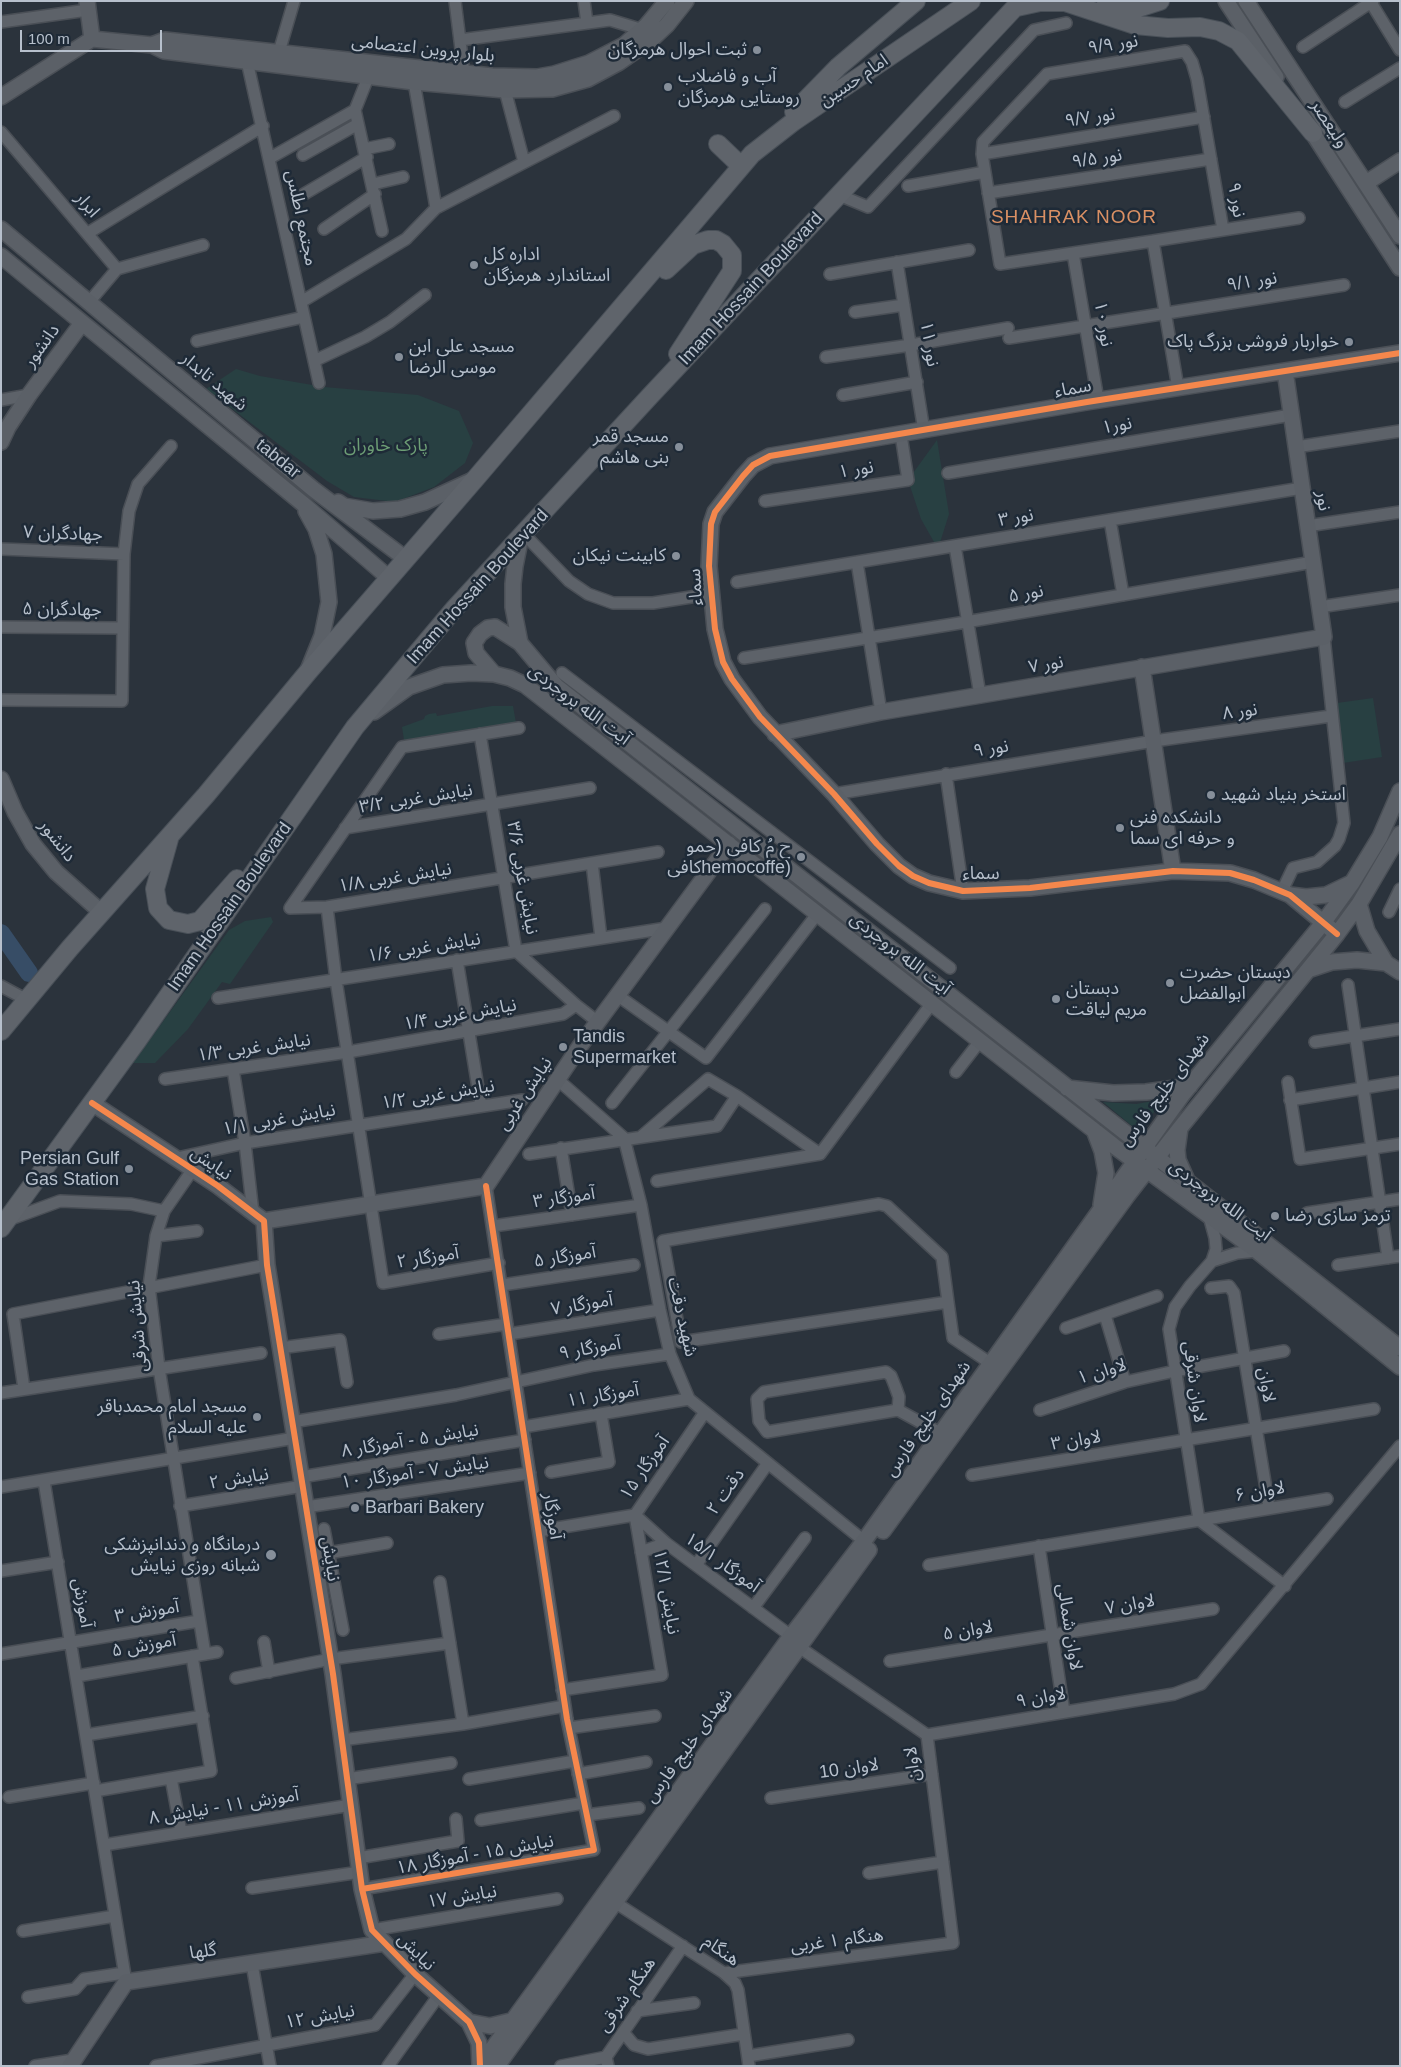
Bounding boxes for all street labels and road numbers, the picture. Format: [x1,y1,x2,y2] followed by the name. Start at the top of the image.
[1086,30,1140,60] street label: نور ۹/۹
[350,31,496,67] street label: بلوار پروین اعتصامی
[815,50,893,112] street label: امام حسین
[1306,96,1352,152] street label: ولیعصر
[1063,103,1117,133] street label: نور ۹/۷
[1070,144,1124,174] street label: نور ۹/۵
[280,168,322,268] street label: مجتمع اطلس
[1222,181,1250,219] street label: نور ۹
[70,188,104,222] street label: ابرار
[675,208,827,370] street label: Imam Hossain Boulevard
[1225,267,1279,297] street label: نور ۹/۱
[1089,300,1117,348] street label: نور ۱۰
[19,320,65,372] street label: دانشور
[915,320,943,368] street label: نور ۱۱
[176,348,252,416] street label: شهید تابدار
[1053,375,1093,403] street label: سماء
[1100,413,1134,439] street label: نور۱
[251,435,305,483] street label: tabdar
[837,457,875,483] street label: نور ۱
[1311,490,1335,512] street label: نور
[997,504,1035,532] street label: نور ۳
[403,505,553,669] street label: Imam Hossain Boulevard
[23,522,103,546] street label: جهادگران ۷
[684,568,708,606] street label: سماء
[1007,580,1045,608] street label: نور ۵
[22,599,102,621] street label: جهادگران ۵
[1027,651,1065,679] street label: نور ۷
[524,660,634,750] street label: آیت الله بروجردی
[1221,699,1259,725] street label: نور ۸
[972,736,1010,762] street label: نور ۹
[358,779,474,819] street label: نیایش غربی ۳/۲
[34,815,80,867] street label: دانشور
[163,818,297,996] street label: Imam Hossain Boulevard
[501,820,543,936] street label: نیایش غربی ۳/۶
[337,858,453,898] street label: نیایش غربی ۱/۸
[962,863,1000,885] street label: سماء
[845,908,955,1000] street label: آیت الله بروجردی
[366,928,482,968] street label: نیایش غربی ۱/۶
[402,994,518,1036] street label: نیایش غربی ۱/۴
[196,1029,312,1067] street label: نیایش غربی ۱/۳
[1115,1029,1215,1151] street label: شهدای خلیج فارس
[493,1053,557,1135] street label: نیایش غربی
[380,1075,496,1115] street label: نیایش غربی ۱/۲
[221,1099,337,1141] street label: نیایش غربی ۱/۱
[186,1142,236,1186] street label: نیایش
[1165,1156,1275,1246] street label: آیت الله بروجردی
[531,1183,597,1213] street label: آموزگار ۳
[532,1241,598,1273] street label: آموزگار ۵
[395,1242,461,1274] street label: آموزگار ۲
[662,1275,702,1359] street label: شهید دقت
[123,1279,153,1373] street label: نیایش شرقی
[549,1289,615,1321] street label: آموزگار ۷
[557,1333,623,1365] street label: آموزگار ۹
[1178,1340,1210,1424] street label: لاوان شرقی
[1075,1354,1129,1390] street label: لاوان ۱
[880,1357,976,1481] street label: شهدای خلیج فارس
[1253,1366,1279,1404] street label: لاوان
[565,1380,641,1412] street label: آموزگار ۱۱
[340,1419,480,1463] street label: نیایش ۵ - آموزگار ۸
[1049,1426,1103,1456] street label: لاوان ۳
[615,1432,675,1504] street label: آموزگار ۱۵
[340,1452,490,1494] street label: نیایش ۷ - آموزگار ۱۰
[208,1464,270,1494] street label: نیایش ۲
[702,1465,750,1519] street label: دقت ۲
[1233,1477,1287,1507] street label: لاوان ۶
[538,1491,566,1541] street label: آموزگار
[680,1528,764,1598] street label: آموزگار ۱۵/۱
[316,1535,344,1583] street label: نیایش
[648,1548,684,1636] street label: نیایش ۱۲/۱
[67,1577,97,1629] street label: آموزش
[1051,1582,1087,1672] street label: لاوان شمالی
[1103,1590,1157,1620] street label: لاوان ۷
[113,1596,181,1628] street label: آموزش ۳
[941,1616,995,1646] street label: لاوان ۵
[110,1630,178,1662] street label: آموزش ۵
[1014,1683,1068,1713] street label: لاوان ۹
[640,1685,738,1807] street label: شهدای خلیج فارس
[900,1745,926,1783] street label: لاوان
[818,1754,880,1784] street label: لاوان 10
[147,1784,301,1830] street label: آموزش ۱۱ - نیایش ۸
[395,1831,555,1879] street label: نیایش ۱۵ - آموزگار ۱۸
[425,1881,499,1913] street label: نیایش ۱۷
[789,1925,885,1957] street label: هنگام ۱ غربی
[392,1928,440,1976] street label: نیایش
[699,1931,743,1971] street label: هنگام
[188,1939,218,1965] street label: گلها
[593,1953,661,2037] street label: هنگام شرقی
[283,2000,357,2034] street label: نیایش ۱۲

